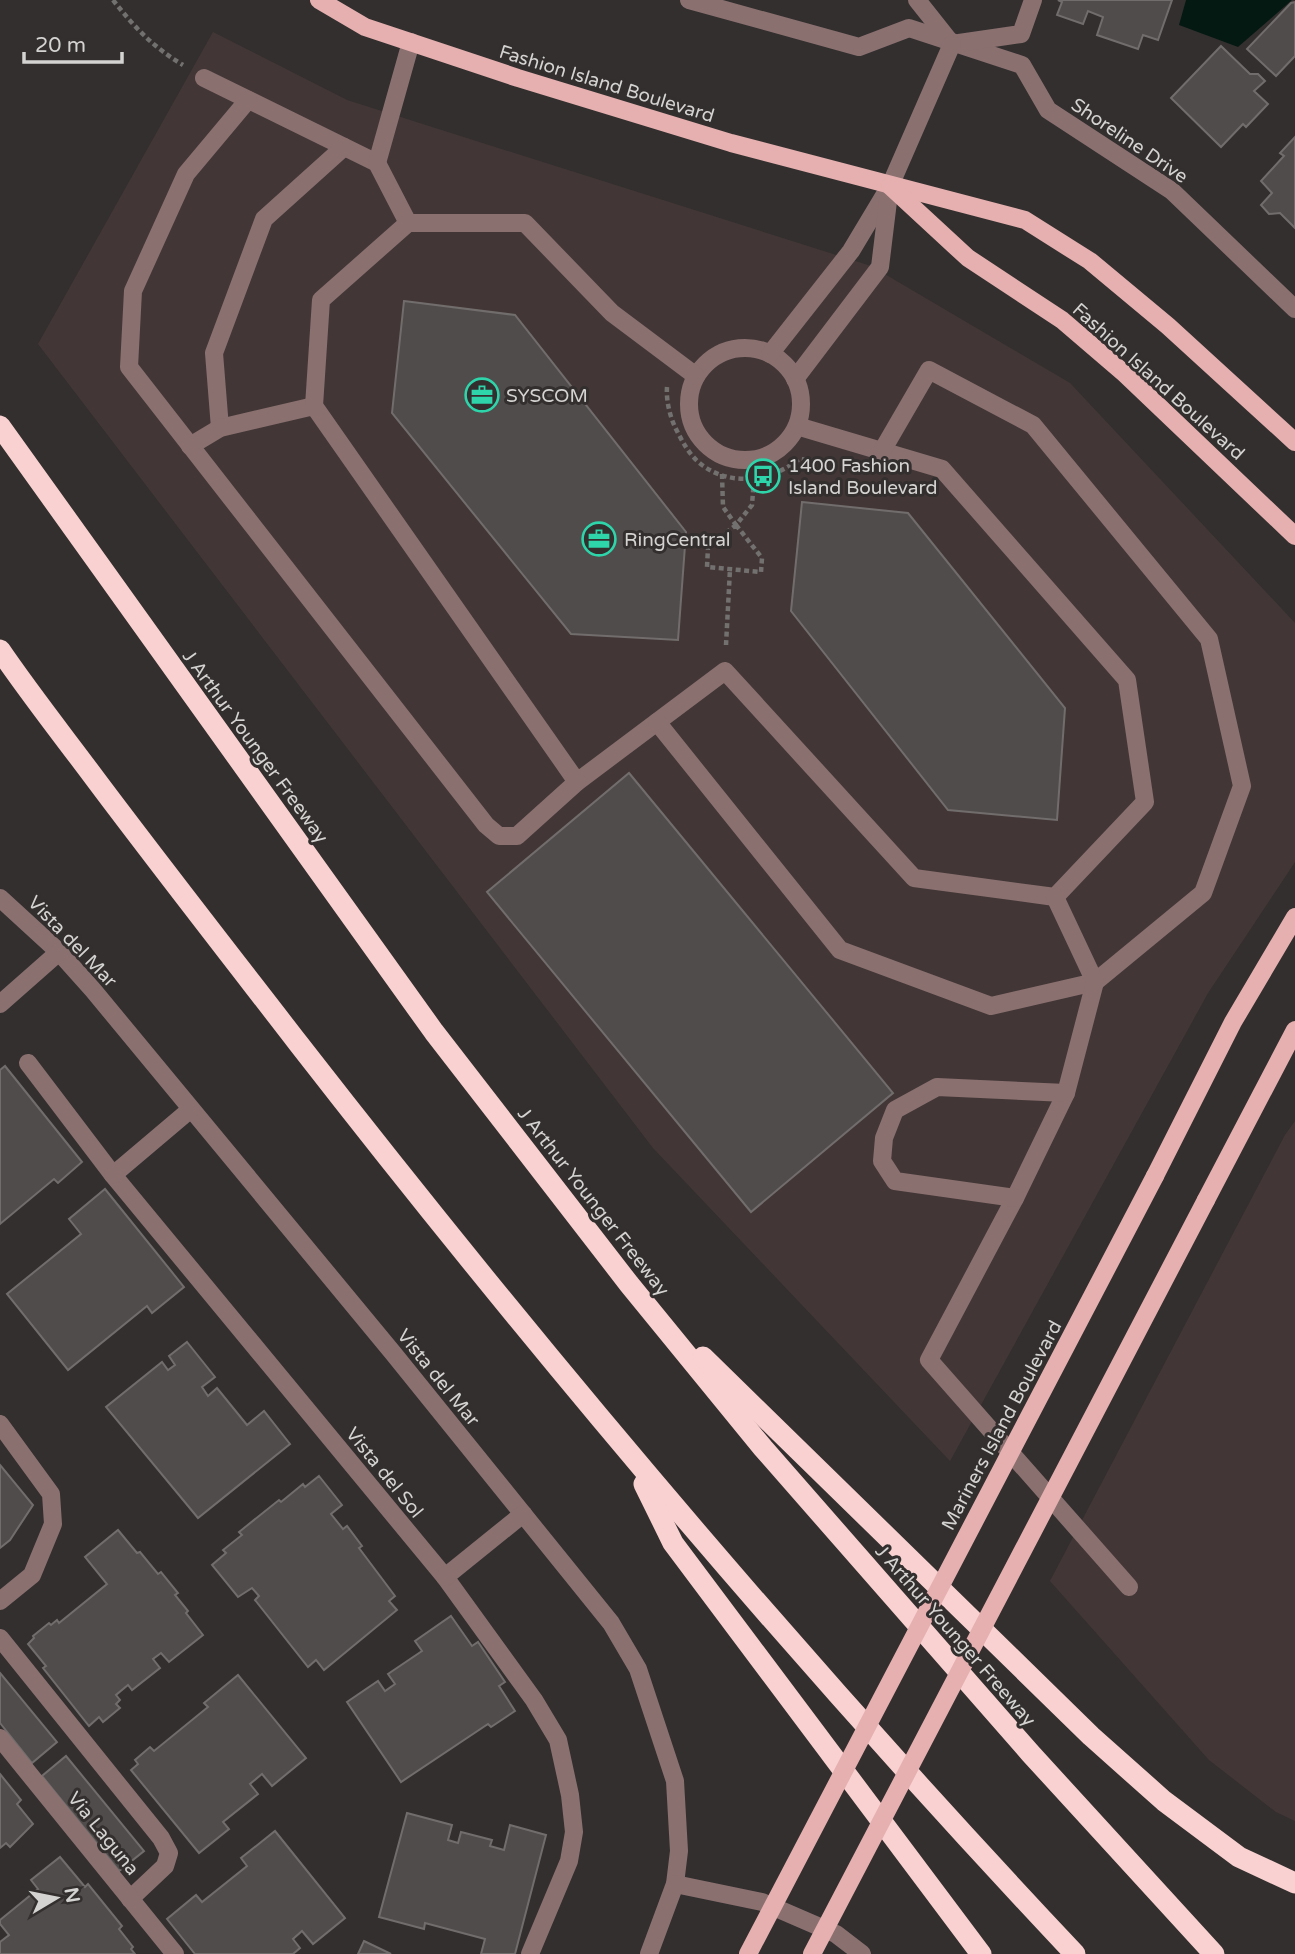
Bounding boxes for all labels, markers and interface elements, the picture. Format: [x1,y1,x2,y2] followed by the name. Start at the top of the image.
[24,21,122,65] scale bar
[35,33,86,58] text: 20 m
[497,41,717,127] street label: Fashion Island Boulevard
[1067,94,1192,188] street label: Shoreline Drive
[1068,299,1249,465] street label: Fashion Island Boulevard
[463,376,501,414] office icon: SYSCOM
[506,385,588,407] place label: SYSCOM
[788,455,937,499] place label: 1400 Fashion Island Boulevard
[744,457,782,495] bus stop icon: 1400 Fashion Island Boulevard
[580,520,618,558] office icon: RingCentral
[624,529,731,551] place label: RingCentral
[178,646,333,847] street label: J Arthur Younger Freeway
[23,891,122,992] street label: Vista del Mar
[513,1103,674,1300] street label: J Arthur Younger Freeway
[937,1317,1067,1534] street label: Mariners Island Boulevard
[392,1325,484,1431] street label: Vista del Mar
[341,1423,427,1522] street label: Vista del Sol
[870,1540,1040,1731] street label: J Arthur Younger Freeway
[63,1788,143,1880] street label: Via Laguna
[21,1863,91,1933] north arrow
[60,1886,84,1905] text: N

